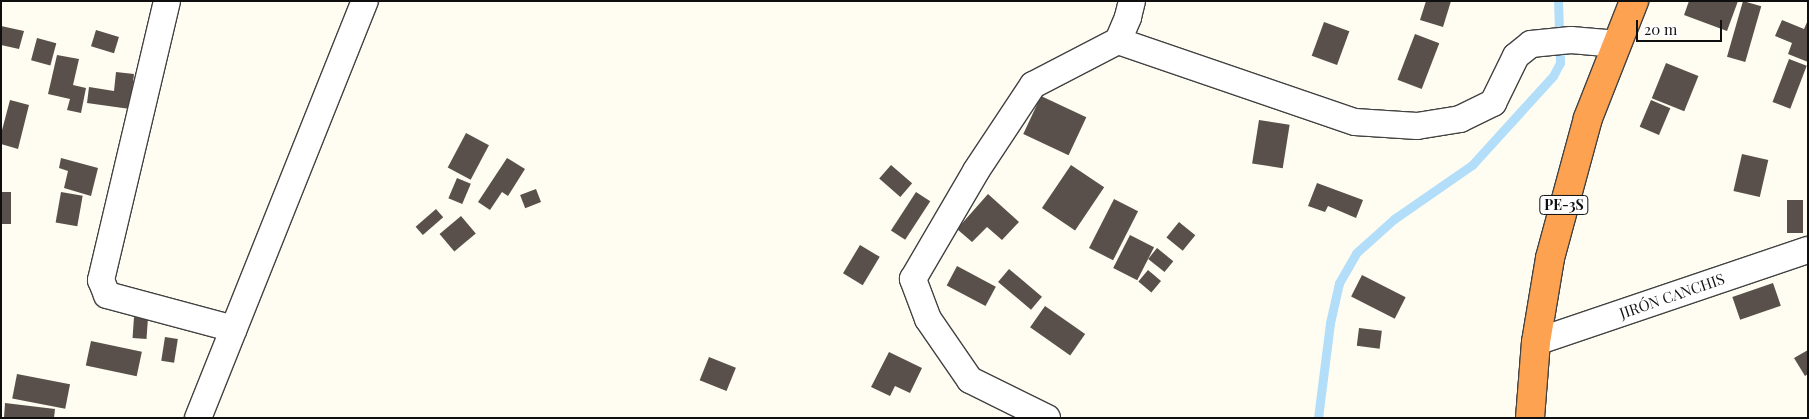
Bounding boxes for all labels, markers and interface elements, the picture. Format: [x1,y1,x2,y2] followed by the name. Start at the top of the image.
[1639,10,1725,42] scale bar
[1644,19,1677,39] text: 20 m
[1539,194,1589,216] road number: PE-3S
[1617,270,1727,322] street label: JIRÓN CANCHIS

